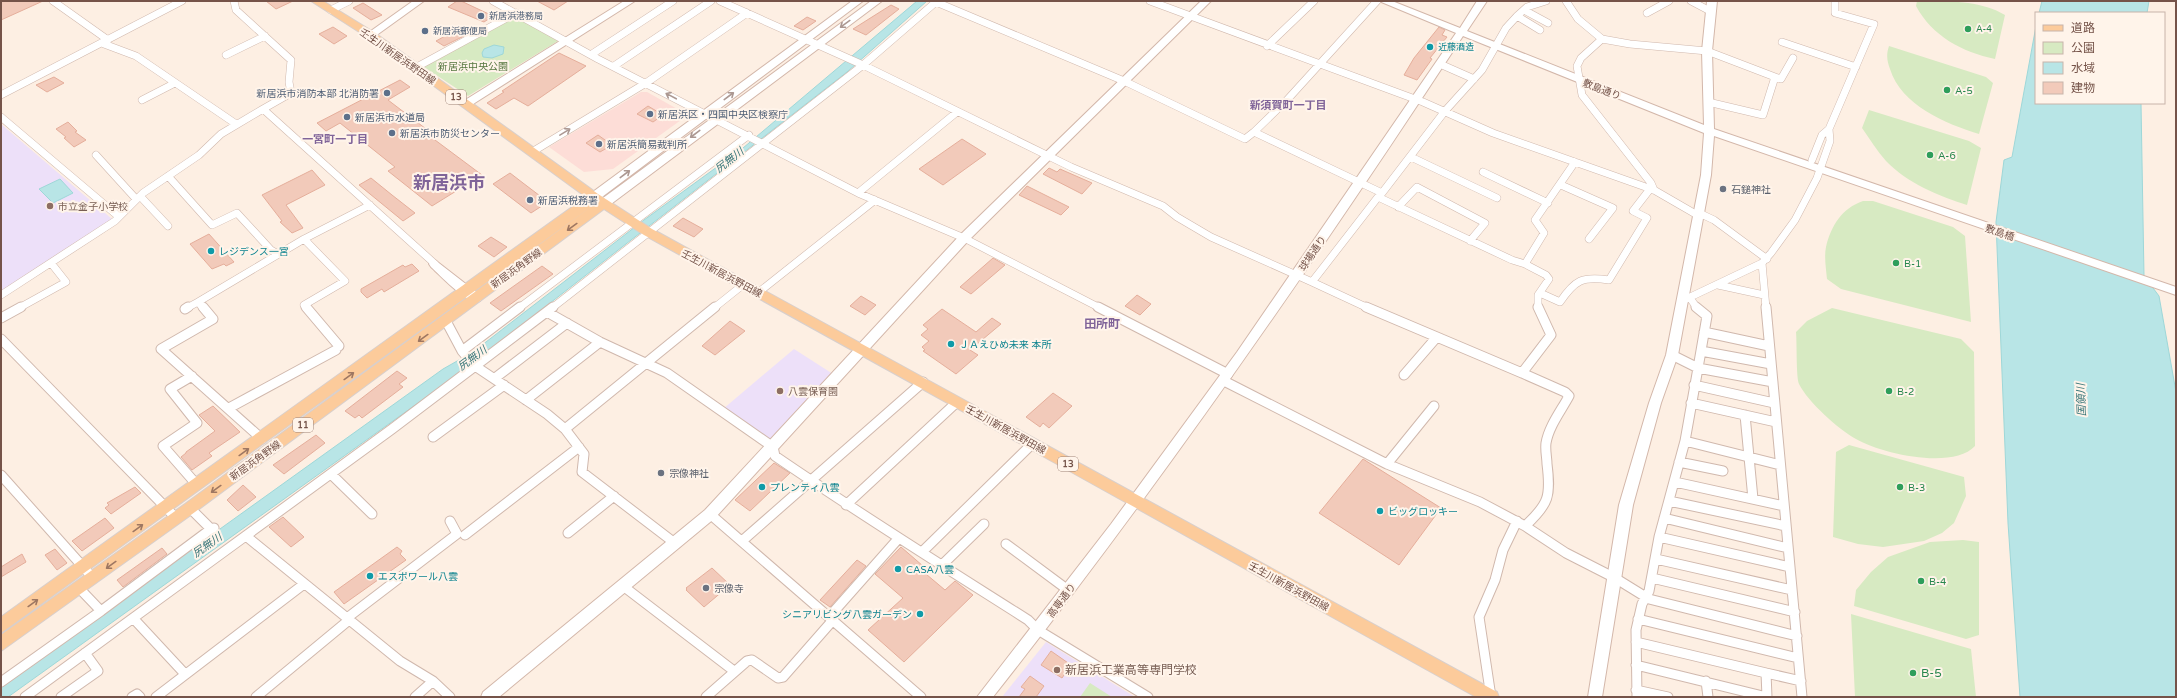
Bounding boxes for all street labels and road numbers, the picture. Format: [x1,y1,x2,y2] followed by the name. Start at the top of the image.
[357,26,438,88] street label: 壬生川新居浜野田線
[1581,77,1622,103] street label: 敷島通り
[446,90,466,104] road number: 13
[1984,222,2016,244] street label: 敷島橋
[1297,234,1329,273] street label: 球場通り
[489,246,544,291] street label: 新居浜角野線
[679,247,764,300] street label: 壬生川新居浜野田線
[963,403,1048,457] street label: 壬生川新居浜野田線
[293,418,313,432] road number: 11
[228,438,283,483] street label: 新居浜角野線
[1058,457,1078,471] road number: 13
[1246,560,1331,614] street label: 壬生川新居浜野田線
[1045,581,1079,620] street label: 高専通り

